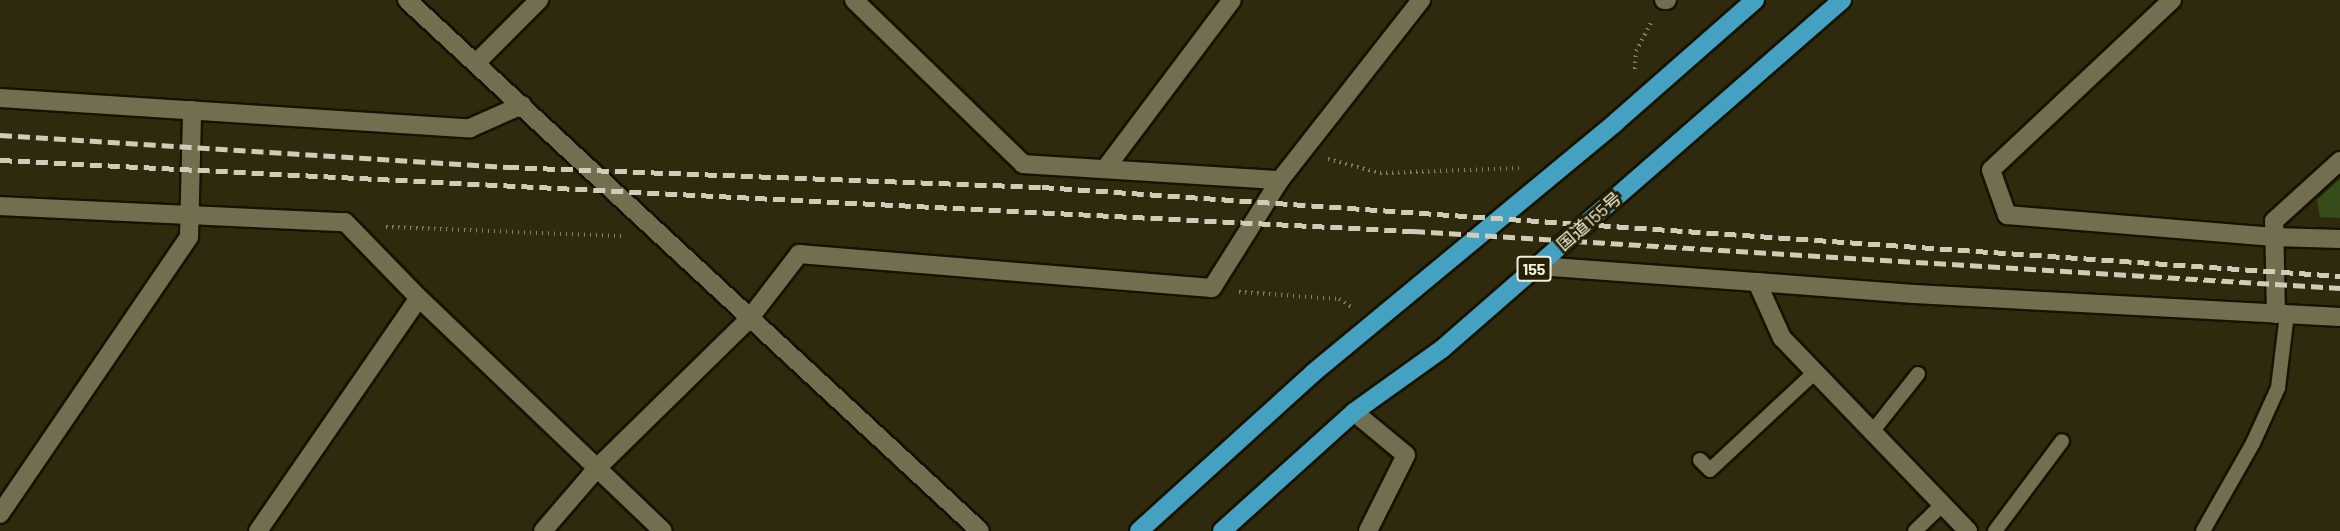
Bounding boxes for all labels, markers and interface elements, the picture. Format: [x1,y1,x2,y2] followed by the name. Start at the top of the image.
[1552,187,1626,255] street label: 国道155号
[1516,256,1552,282] road number: 155

